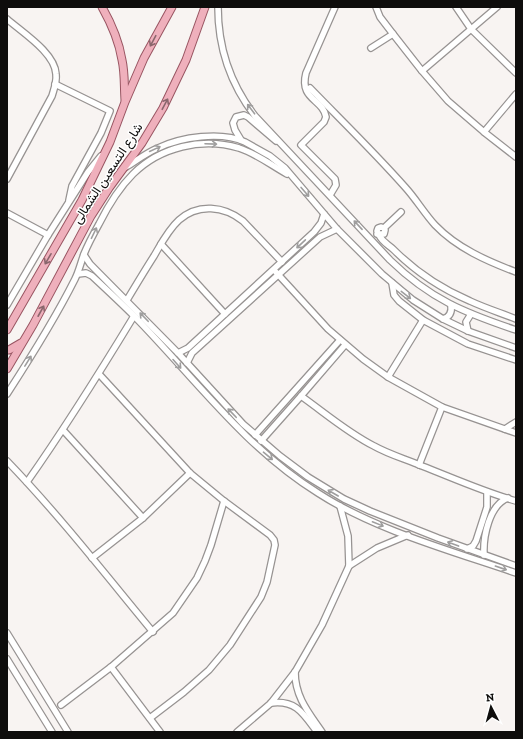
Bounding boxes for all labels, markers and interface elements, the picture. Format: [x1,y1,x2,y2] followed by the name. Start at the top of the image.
[149,35,156,47] one-way arrow
[162,98,169,110] one-way arrow
[246,104,255,115] one-way arrow
[69,120,147,228] street label: شارع التسعين الشمالى
[204,140,217,148] one-way arrow
[149,145,161,152] one-way arrow
[301,187,310,198] one-way arrow
[353,220,363,230] one-way arrow
[91,228,98,240] one-way arrow
[297,239,307,248] one-way arrow
[44,252,52,264] one-way arrow
[400,291,411,299] one-way arrow
[37,305,45,317] one-way arrow
[139,312,148,322] one-way arrow
[24,356,32,367] one-way arrow
[172,358,181,368] one-way arrow
[227,408,236,418] one-way arrow
[263,452,273,461] one-way arrow
[328,488,340,496] one-way arrow
[372,521,384,528] one-way arrow
[447,539,459,547] one-way arrow
[494,565,507,572] one-way arrow
[471,687,511,727] north arrow
[485,691,495,704] text: N

